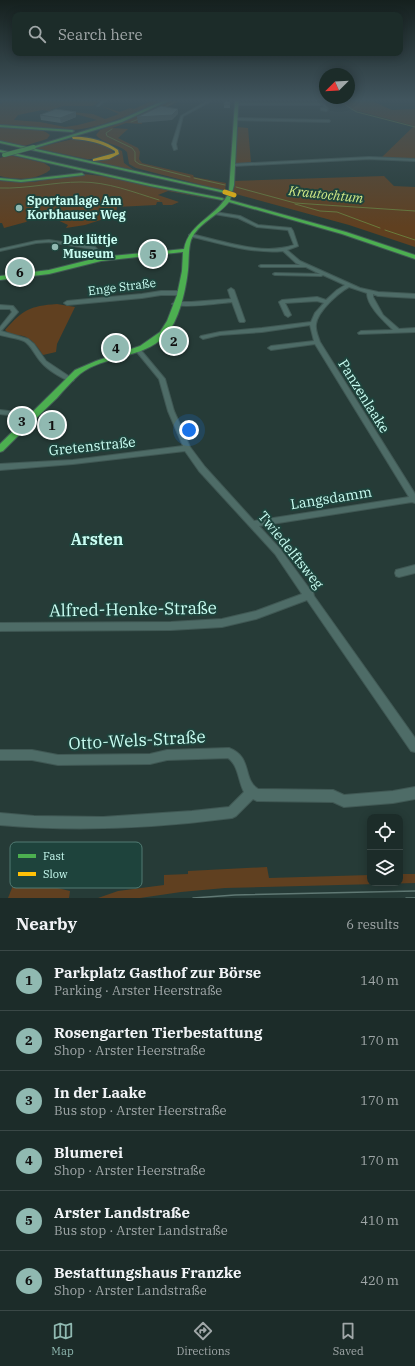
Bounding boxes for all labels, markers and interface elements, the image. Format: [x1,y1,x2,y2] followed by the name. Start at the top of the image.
[12,12,403,56] search box
[26,23,48,45] icon: search
[58,25,143,44] text: Search here
[319,68,355,104] north arrow
[287,182,364,207] water label: Krautochtum
[27,193,126,222] place label: Sportanlage Am Korbhauser Weg
[14,203,24,213] marker: Sportanlage Am Korbhauser Weg
[63,232,118,261] place label: Dat lüttje Museum
[140,239,166,269] pin: 5
[50,242,60,252] marker: Dat lüttje Museum
[7,257,33,287] pin: 6
[87,275,157,298] street label: Enge Straße
[161,326,187,356] pin: 2
[103,333,129,363] pin: 4
[334,356,394,436] street label: Panzenlaake
[9,406,35,436] pin: 3
[39,410,65,440] pin: 1
[179,420,199,440] your location
[48,432,136,460] street label: Gretenstraße
[289,483,373,513] street label: Langsdamm
[254,508,328,593] street label: Twiedelftsweg
[71,529,124,549] district label: Arsten
[49,597,217,621] street label: Alfred-Henke-Straße
[68,725,206,755] street label: Otto-Wels-Straße
[367,814,403,886] map controls
[367,814,403,850] button: locate
[10,842,142,888] legend
[43,849,65,863] text: Fast
[367,850,403,886] button: layers
[43,867,68,881] text: Slow
[16,913,77,935] text: Nearby
[346,916,399,933] text: 6 results
[54,963,261,982] text: Parkplatz Gasthof zur Börse
[25,972,33,989] text: 1
[360,972,399,989] text: 140 m
[54,982,222,999] text: Parking · Arster Heerstraße
[54,1023,262,1042] text: Rosengarten Tierbestattung
[25,1032,33,1049] text: 2
[360,1032,399,1049] text: 170 m
[54,1042,206,1059] text: Shop · Arster Heerstraße
[54,1083,146,1102] text: In der Laake
[25,1092,33,1109] text: 3
[360,1092,399,1109] text: 170 m
[54,1102,227,1119] text: Bus stop · Arster Heerstraße
[54,1143,123,1162] text: Blumerei
[25,1152,33,1169] text: 4
[360,1152,399,1169] text: 170 m
[54,1162,206,1179] text: Shop · Arster Heerstraße
[54,1203,190,1222] text: Arster Landstraße
[25,1212,33,1229] text: 5
[360,1212,399,1229] text: 410 m
[54,1222,228,1239] text: Bus stop · Arster Landstraße
[54,1263,241,1282] text: Bestattungshaus Franzke
[25,1272,33,1289] text: 6
[360,1272,399,1289] text: 420 m
[54,1282,207,1299] text: Shop · Arster Landstraße
[51,1320,74,1358] tab: Map
[176,1320,230,1358] tab: Directions
[333,1320,364,1358] tab: Saved

